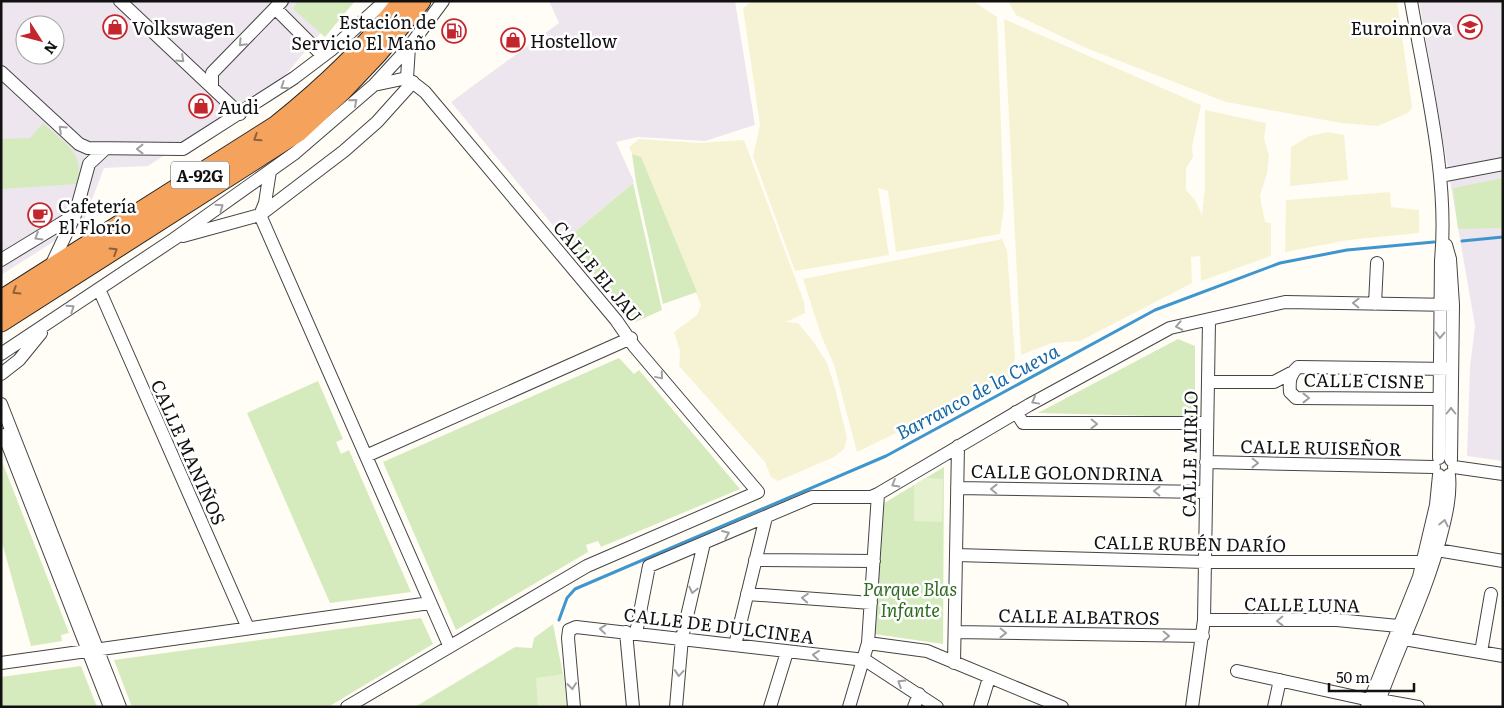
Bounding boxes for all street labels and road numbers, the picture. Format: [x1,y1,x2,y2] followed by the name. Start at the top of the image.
[171,162,229,188] road number: A-92G
[547,214,649,328] street label: CALLE EL JAU
[1303,365,1425,395] street label: CALLE CISNE
[145,375,233,529] street label: CALLE MANIÑOS
[1174,390,1204,518] street label: CALLE MIRLO
[1240,432,1402,462] street label: CALLE RUISEÑOR
[971,457,1163,487] street label: CALLE GOLONDRINA
[1094,528,1286,558] street label: CALLE RUBÉN DARÍO
[1244,589,1360,619] street label: CALLE LUNA
[622,600,816,650] street label: CALLE DE DULCINEA
[998,601,1160,631] street label: CALLE ALBATROS

